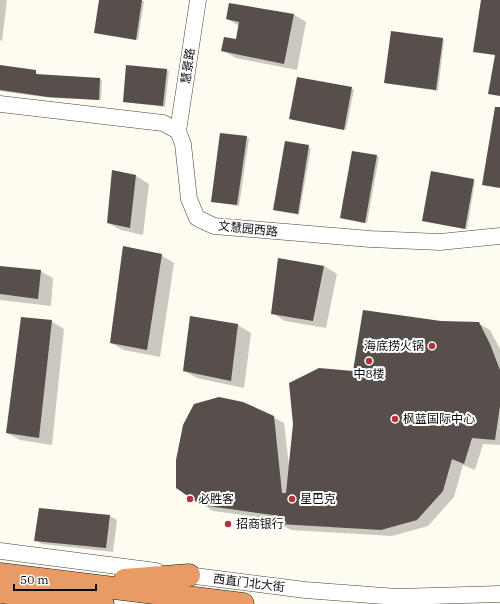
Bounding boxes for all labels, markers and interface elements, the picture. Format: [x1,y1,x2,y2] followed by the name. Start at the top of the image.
[178,47,197,85] street label: 慧景路
[217,218,279,239] street label: 文慧园西路
[364,338,424,353] place label: 海底捞火锅
[427,341,437,351] marker: 海底捞火锅
[364,356,374,366] marker: 中8楼
[353,366,385,381] place label: 中8楼
[403,411,475,426] place label: 枫蓝国际中心
[390,414,400,424] marker: 枫蓝国际中心
[198,491,234,506] place label: 必胜客
[300,491,336,506] place label: 星巴克
[185,494,195,504] marker: 必胜客
[287,494,297,504] marker: 星巴克
[236,516,284,531] place label: 招商银行
[223,519,233,529] marker: 招商银行
[14,566,96,592] scale bar
[212,571,286,594] street label: 西直门北大街
[20,572,49,587] text: 50 m

